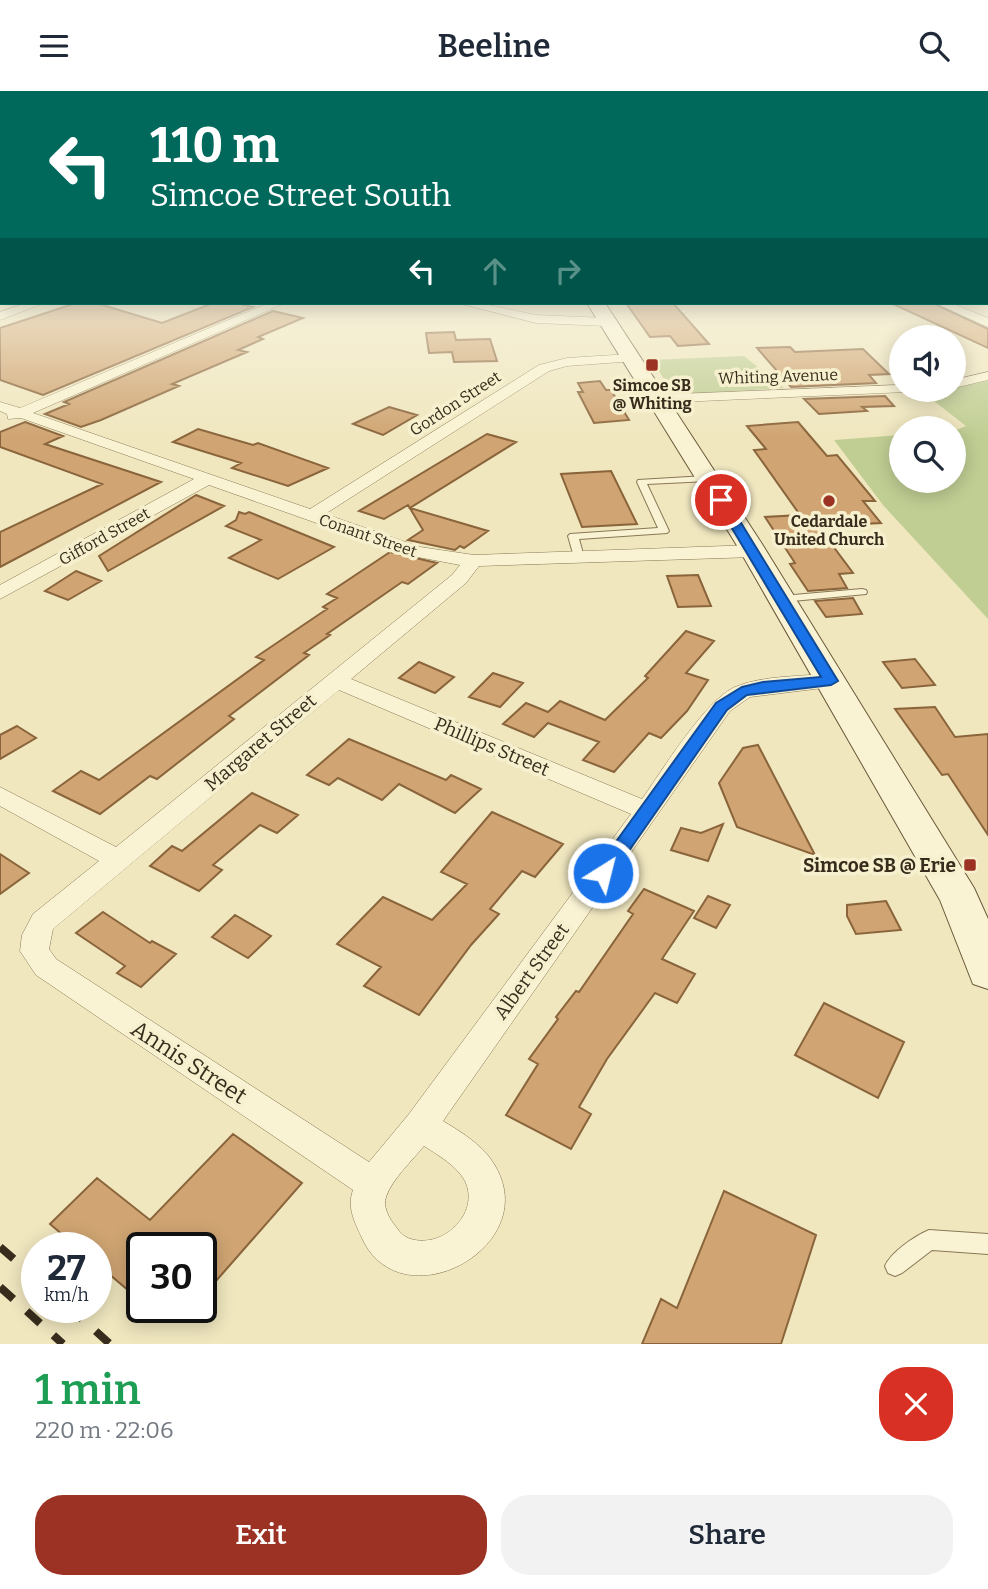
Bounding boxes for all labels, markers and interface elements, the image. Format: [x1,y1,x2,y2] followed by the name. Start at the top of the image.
[35,27,73,65] icon: menu
[437,27,551,65] text: Beeline
[915,27,953,65] icon: search
[150,116,279,175] text: 110 m
[35,119,126,210] icon: left
[150,176,451,214] text: Simcoe Street South
[403,252,441,290] icon: left
[476,252,514,290] icon: ahead
[549,252,587,290] icon: right
[889,325,966,493] map controls
[889,325,966,402] button: sound
[644,357,660,373] marker: Simcoe SB @ Whiting
[718,365,838,388] street label: Whiting Avenue
[406,367,505,440] street label: Gordon Street
[612,376,692,413] place label: Simcoe SB @ Whiting
[889,416,966,493] button: search
[691,470,751,530] pin
[702,481,740,519] icon: arrive
[821,493,837,509] marker: Cedardale United Church
[55,504,153,569] street label: Gifford Street
[316,510,419,561] street label: Conant Street
[774,512,884,549] place label: Cedardale United Church
[200,689,321,796] street label: Margaret Street
[431,712,553,781] street label: Phillips Street
[566,836,640,910] position arrow
[803,854,956,877] place label: Simcoe SB @ Erie
[962,857,978,873] marker: Simcoe SB @ Erie
[489,919,574,1024] street label: Albert Street
[126,1014,252,1110] street label: Annis Street
[126,1232,217,1323] speed limit sign: 30
[47,1247,86,1289] text: 27
[44,1284,89,1306] text: km/h
[35,1365,141,1415] text: 1 min
[879,1367,953,1441] button: close
[35,1416,173,1444] text: 220 m · 22:06
[35,1495,487,1575] button: Exit
[501,1495,953,1575] button: Share

